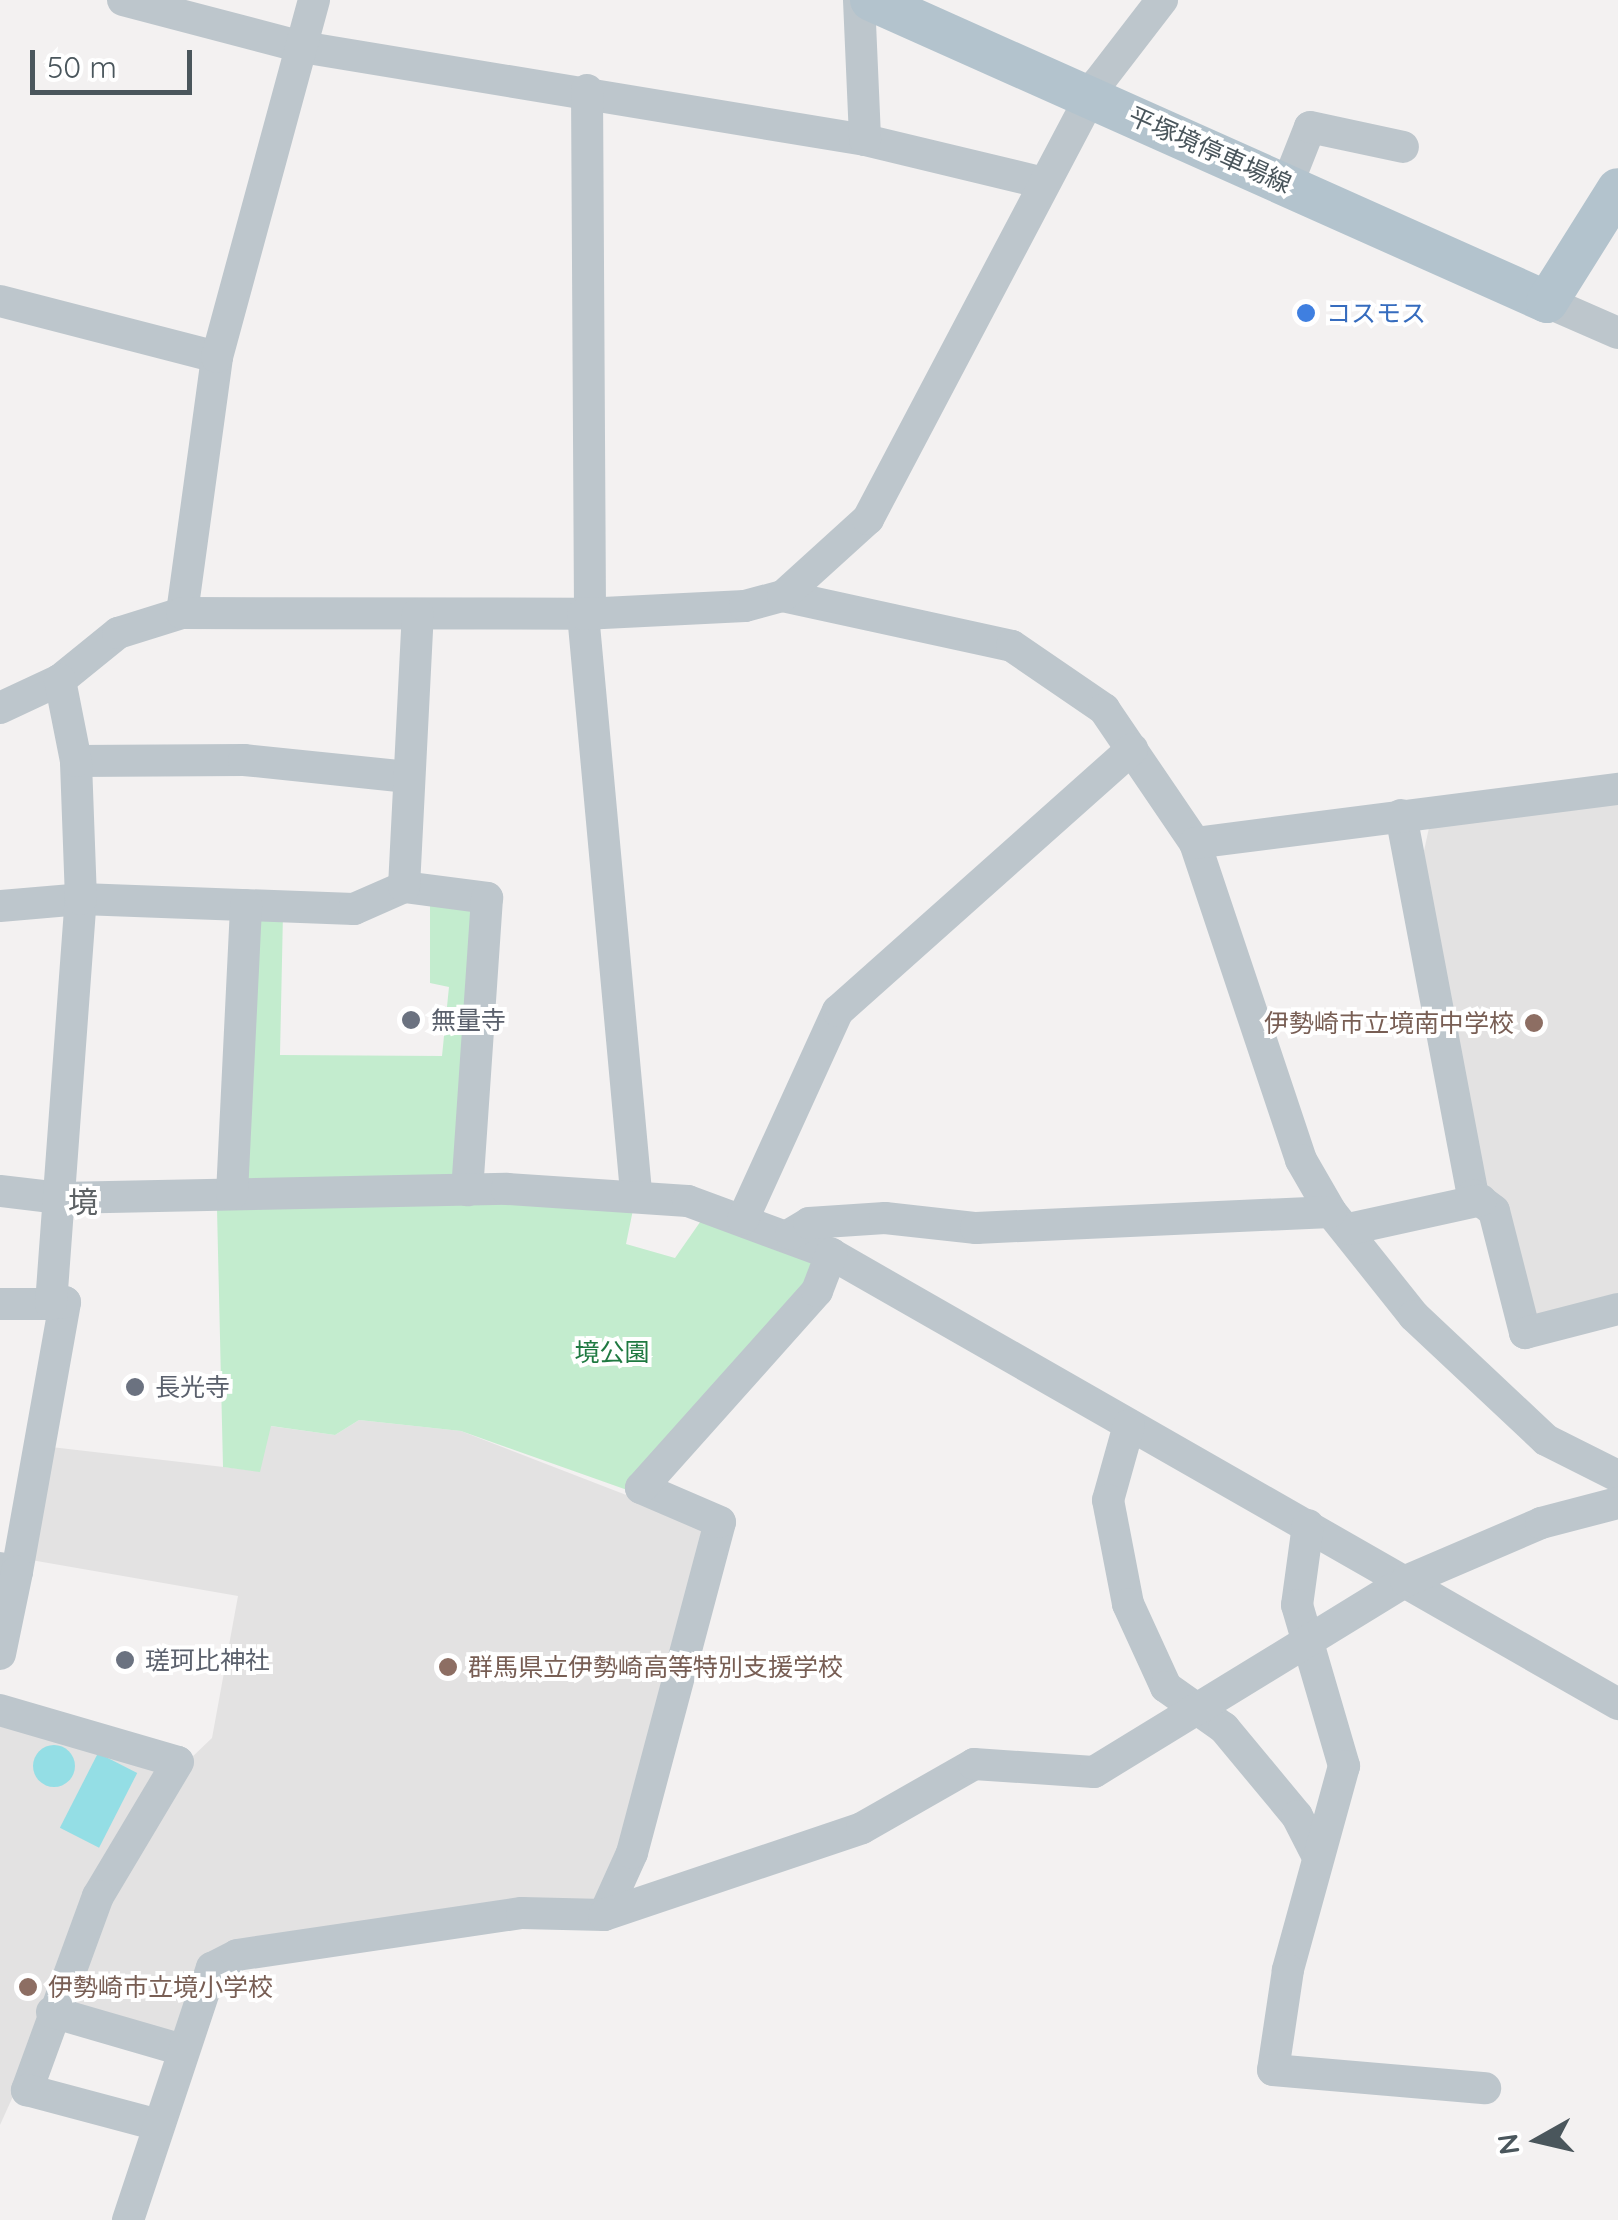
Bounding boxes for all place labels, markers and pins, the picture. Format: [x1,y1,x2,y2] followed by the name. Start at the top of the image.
[1326,298,1426,328] place label: コスモス
[1295,302,1317,324] marker: コスモス
[431,1005,506,1035] place label: 無量寺
[1264,1008,1514,1038] place label: 伊勢崎市立境南中学校
[400,1009,422,1031] marker: 無量寺
[1523,1012,1545,1034] marker: 伊勢崎市立境南中学校
[155,1372,230,1402] place label: 長光寺
[124,1376,146,1398] marker: 長光寺
[145,1645,270,1675] place label: 瑳珂比神社
[114,1649,136,1671] marker: 瑳珂比神社
[468,1652,843,1682] place label: 群馬県立伊勢崎高等特別支援学校
[437,1656,459,1678] marker: 群馬県立伊勢崎高等特別支援学校
[48,1972,273,2002] place label: 伊勢崎市立境小学校
[17,1976,39,1998] marker: 伊勢崎市立境小学校

